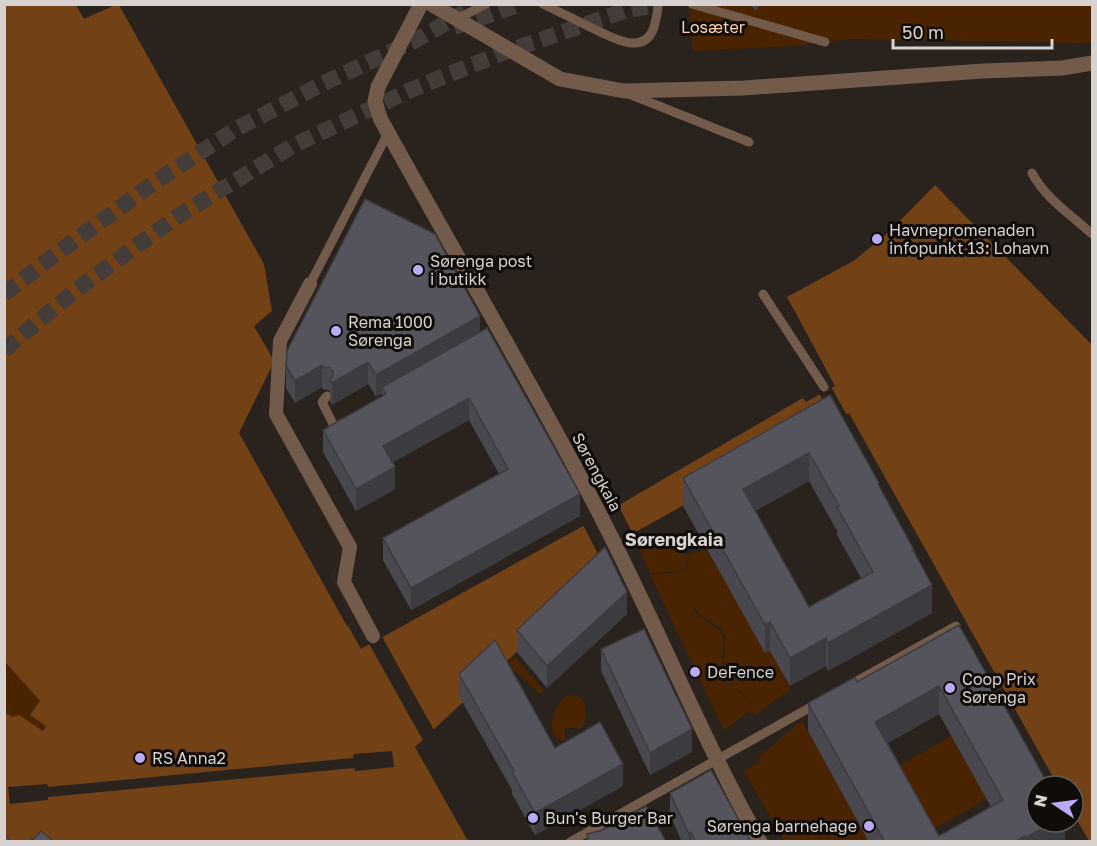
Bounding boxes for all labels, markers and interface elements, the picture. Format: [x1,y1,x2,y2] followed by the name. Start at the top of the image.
[893,12,1052,50] scale bar
[681,17,745,37] park label: Losæter
[902,21,944,43] text: 50 m
[889,220,1049,258] place label: Havnepromenaden infopunkt 13: Lohavn
[870,232,884,246] marker: Havnepromenaden infopunkt 13: Lohavn
[430,251,532,289] place label: Sørenga post i butikk
[411,263,425,277] marker: Sørenga post i butikk
[348,312,433,350] place label: Rema 1000 Sørenga
[329,324,343,338] marker: Rema 1000 Sørenga
[568,429,626,515] street label: Sørengkaia
[625,528,723,550] district label: Sørengkaia
[707,662,774,682] place label: DeFence
[688,665,702,679] marker: DeFence
[962,669,1036,707] place label: Coop Prix Sørenga
[943,681,957,695] marker: Coop Prix Sørenga
[152,748,226,768] place label: RS Anna2
[133,751,147,765] marker: RS Anna2
[1025,774,1085,834] north arrow
[1029,792,1051,809] text: N
[545,808,673,828] place label: Bun's Burger Bar
[526,811,540,825] marker: Bun's Burger Bar
[707,816,857,836] place label: Sørenga barnehage
[862,819,876,833] marker: Sørenga barnehage

